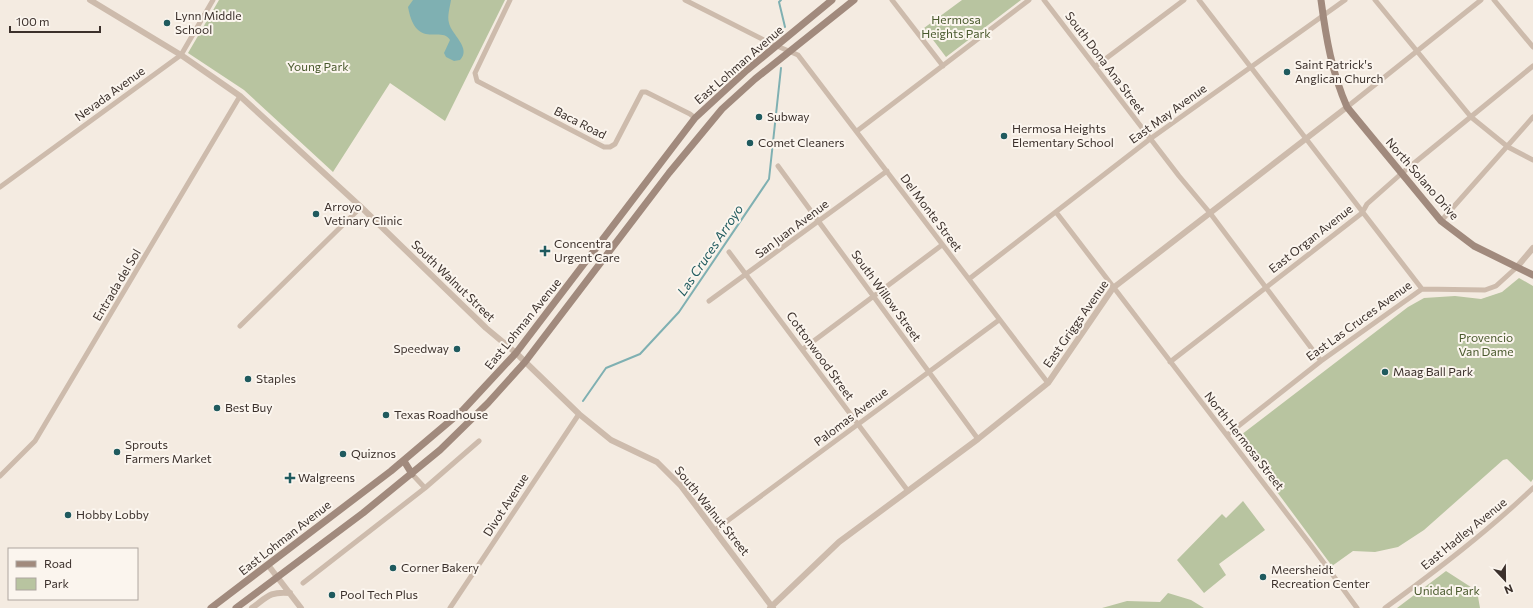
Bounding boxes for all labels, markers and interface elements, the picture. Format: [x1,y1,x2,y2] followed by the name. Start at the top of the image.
[10,8,100,34] scale bar
[175,8,242,36] place label: Lynn Middle School
[1063,9,1149,116] street label: South Dona Ana Street
[921,12,991,40] park label: Hermosa Heights Park
[16,14,50,28] text: 100 m
[162,18,172,28] marker: Lynn Middle School
[691,22,786,107] street label: East Lohman Avenue
[1295,57,1383,85] place label: Saint Patrick's Anglican Church
[287,59,349,73] park label: Young Park
[72,63,147,123] street label: Nevada Avenue
[1282,67,1292,77] marker: Saint Patrick's Anglican Church
[1126,80,1209,146] street label: East May Avenue
[552,103,609,141] street label: Baca Road
[767,109,810,123] place label: Subway
[754,112,764,122] marker: Subway
[1012,121,1114,149] place label: Hermosa Heights Elementary School
[999,131,1009,141] marker: Hermosa Heights Elementary School
[758,135,844,149] place label: Comet Cleaners
[1383,135,1462,222] street label: North Solano Drive
[745,138,755,148] marker: Comet Cleaners
[898,171,966,254] street label: Del Monte Street
[752,196,831,261] street label: San Juan Avenue
[324,199,402,227] place label: Arroyo Vetinary Clinic
[674,201,747,299] water label: Las Cruces Arroyo
[1266,201,1355,275] street label: East Organ Avenue
[311,209,321,219] marker: Arroyo Vetinary Clinic
[554,236,620,264] place label: Concentra Urgent Care
[409,237,498,324] street label: South Walnut Street
[539,245,551,257] marker: Concentra Urgent Care
[89,246,143,323] street label: Entrada del Sol
[849,247,925,344] street label: South Willow Street
[481,275,563,372] street label: East Lohman Avenue
[1040,277,1111,370] street label: East Griggs Avenue
[1303,277,1414,363] street label: East Las Cruces Avenue
[784,308,858,402] street label: Cottonwood Street
[1459,330,1513,358] park label: Provencio Van Dame
[393,341,449,355] place label: Speedway
[452,344,462,354] marker: Speedway
[1393,364,1474,378] place label: Maag Ball Park
[1380,367,1390,377] marker: Maag Ball Park
[256,371,296,385] place label: Staples
[243,374,253,384] marker: Staples
[811,384,890,448] street label: Palomas Avenue
[1202,389,1288,492] street label: North Hermosa Street
[225,400,272,414] place label: Best Buy
[212,403,222,413] marker: Best Buy
[394,407,488,421] place label: Texas Roadhouse
[381,410,391,420] marker: Texas Roadhouse
[125,437,212,465] place label: Sprouts Farmers Market
[351,446,396,460] place label: Quiznos
[112,447,122,457] marker: Sprouts Farmers Market
[338,449,348,459] marker: Quiznos
[673,463,753,558] street label: South Walnut Street
[298,470,355,484] place label: Walgreens
[480,470,531,539] street label: Divot Avenue
[285,473,295,483] marker: Walgreens
[1418,494,1509,572] street label: East Hadley Avenue
[236,497,333,577] street label: East Lohman Avenue
[76,507,149,521] place label: Hobby Lobby
[63,510,73,520] marker: Hobby Lobby
[8,548,138,600] legend
[44,556,72,570] text: Road
[401,560,479,574] place label: Corner Bakery
[1485,560,1525,600] north arrow
[1271,562,1370,590] place label: Meersheidt Recreation Center
[388,563,398,573] marker: Corner Bakery
[1258,572,1268,582] marker: Meersheidt Recreation Center
[44,576,70,590] text: Park
[1503,582,1515,597] text: N
[1414,583,1481,597] park label: Unidad Park
[340,587,418,601] place label: Pool Tech Plus
[327,590,337,600] marker: Pool Tech Plus

